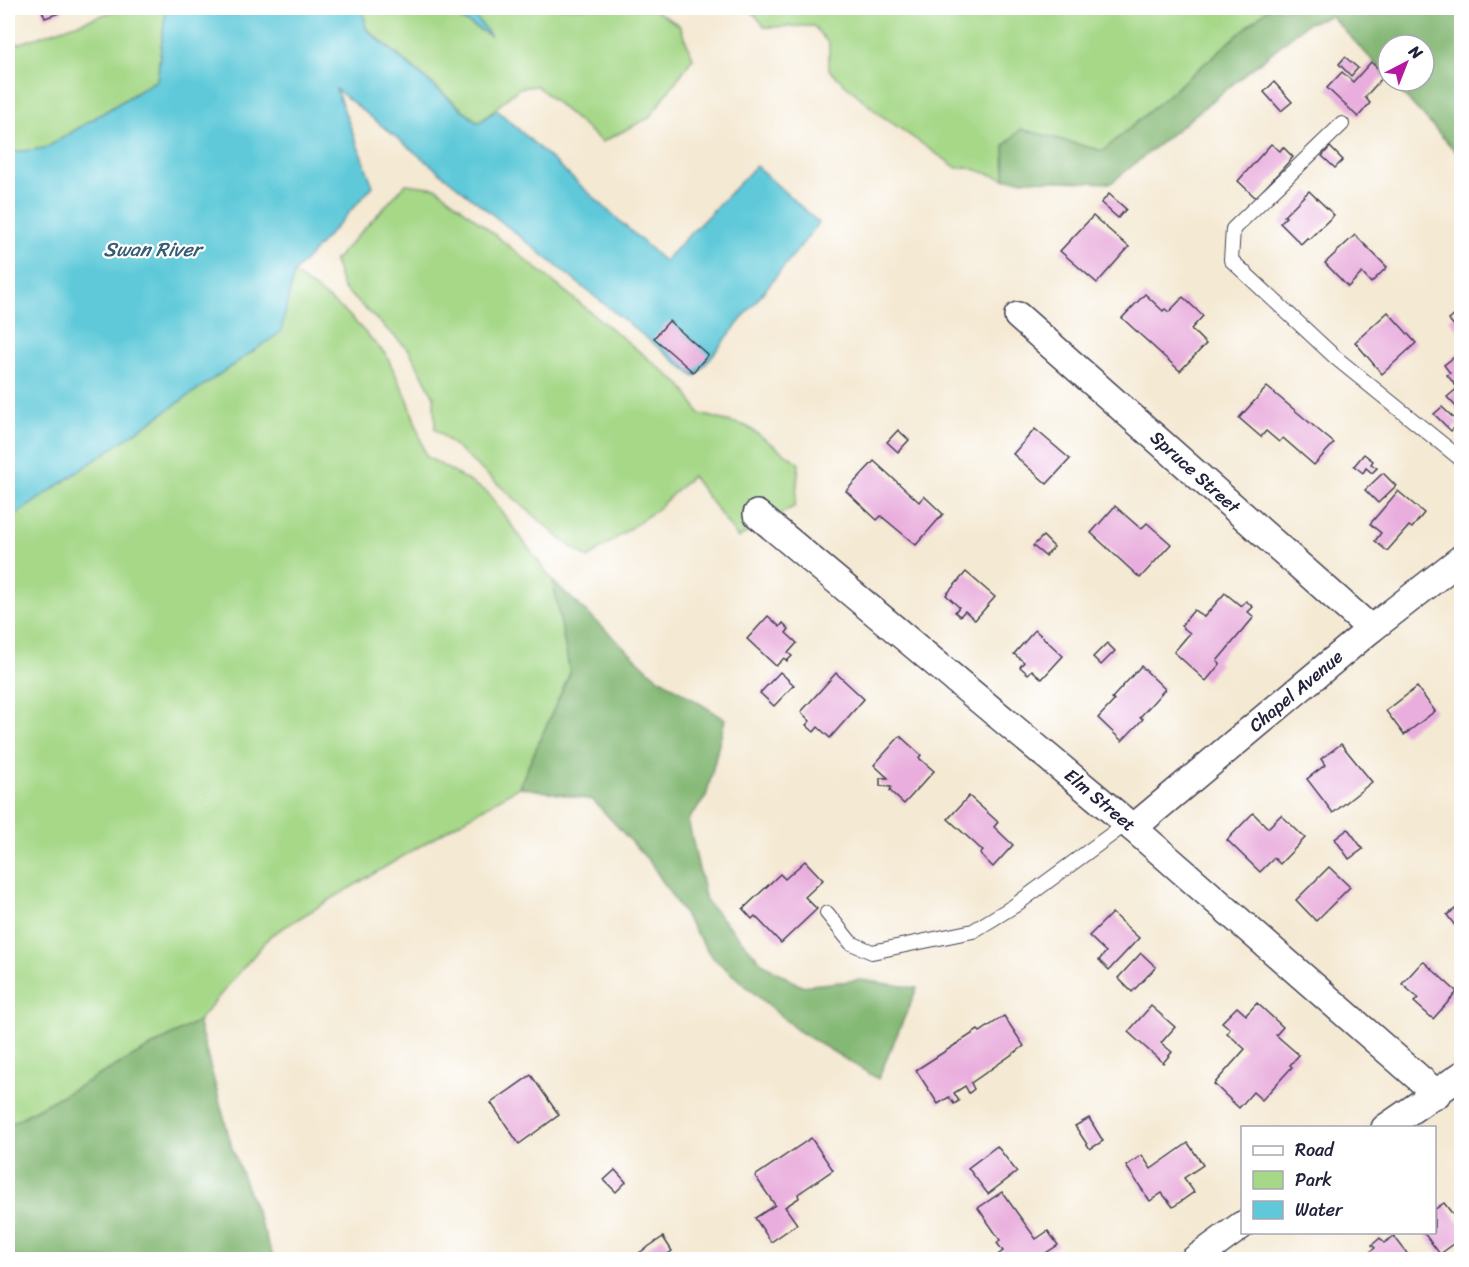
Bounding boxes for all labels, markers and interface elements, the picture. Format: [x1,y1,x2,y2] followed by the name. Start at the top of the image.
[1376,33,1436,93] north arrow
[1401,37,1430,67] text: N
[103,232,204,267] water label: Swan River
[1142,422,1248,522] street label: Spruce Street
[1241,642,1351,740] street label: Chapel Avenue
[1057,760,1143,840] street label: Elm Street
[1241,1126,1436,1234] legend
[1295,1134,1335,1166] text: Road
[1295,1164,1332,1196] text: Park
[1295,1194,1344,1226] text: Water

